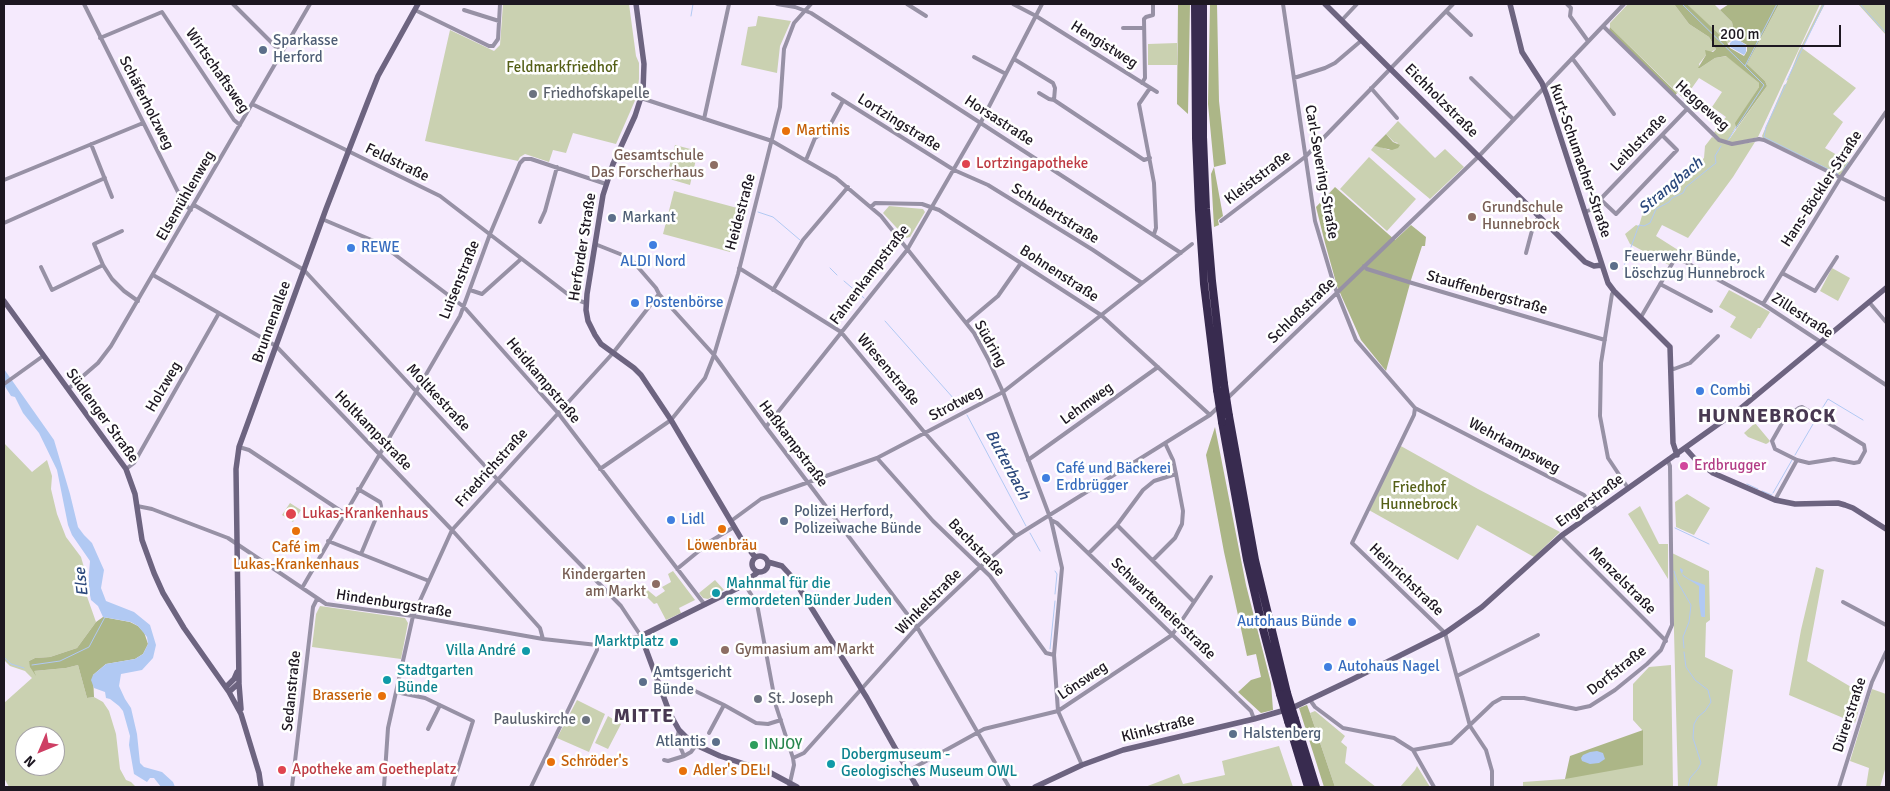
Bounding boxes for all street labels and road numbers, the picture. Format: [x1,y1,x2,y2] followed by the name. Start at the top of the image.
[1067,17,1141,73] street label: Hengistweg
[181,25,253,117] street label: Wirtschaftsweg
[115,53,177,153] street label: Schäferholzweg
[1400,60,1482,142] street label: Eichholzstraße
[1671,77,1733,135] street label: Heggeweg
[1545,82,1615,240] street label: Kurt-Schumacher-Straße
[854,90,944,156] street label: Lortzingstraße
[961,92,1037,150] street label: Horsastraße
[1300,103,1342,241] street label: Carl-Severing-Straße
[1607,110,1671,176] street label: Leiblstraße
[1778,127,1866,251] street label: Hans-Böckler-Straße
[362,140,432,186] street label: Feldstraße
[1221,147,1295,209] street label: Kleiststraße
[153,148,219,244] street label: Elsemühlenweg
[722,172,760,252] street label: Heidestraße
[1008,180,1102,248] street label: Schubertstraße
[566,192,600,302] street label: Herforder Straße
[826,221,914,329] street label: Fahrenkampstraße
[436,238,484,322] street label: Luisenstraße
[1016,242,1102,306] street label: Bohnenstraße
[1424,267,1550,319] street label: Stauffenbergstraße
[1265,274,1339,348] street label: Schloßstraße
[249,279,295,365] street label: Brunnenallee
[1768,289,1836,343] street label: Zillestraße
[970,318,1010,370] street label: Südring
[853,330,923,410] street label: Wiesenstraße
[502,334,584,428] street label: Heidkampstraße
[142,359,186,415] street label: Holzweg
[402,360,474,436] street label: Moltkestraße
[62,365,142,467] street label: Südlenger Straße
[1057,379,1117,429] street label: Lehmweg
[926,382,986,426] street label: Strotweg
[330,387,416,475] street label: Holtkampstraße
[755,397,831,491] street label: Haßkampstraße
[1465,414,1563,478] street label: Wehrkampsweg
[452,425,532,511] street label: Friedrichstraße
[1553,470,1627,532] street label: Engerstraße
[944,515,1008,581] street label: Bachstraße
[1365,540,1447,620] street label: Heinrichstraße
[1585,544,1659,618] street label: Menzelstraße
[1107,554,1219,664] street label: Schwartemeierstraße
[892,565,966,639] street label: Winkelstraße
[335,586,453,622] street label: Hindenburgstraße
[1584,642,1650,700] street label: Dorfstraße
[279,650,305,732] street label: Sedanstraße
[1055,658,1111,704] street label: Lönsweg
[1829,675,1871,755] street label: Dürerstraße
[1120,711,1196,747] street label: Klinkstraße

